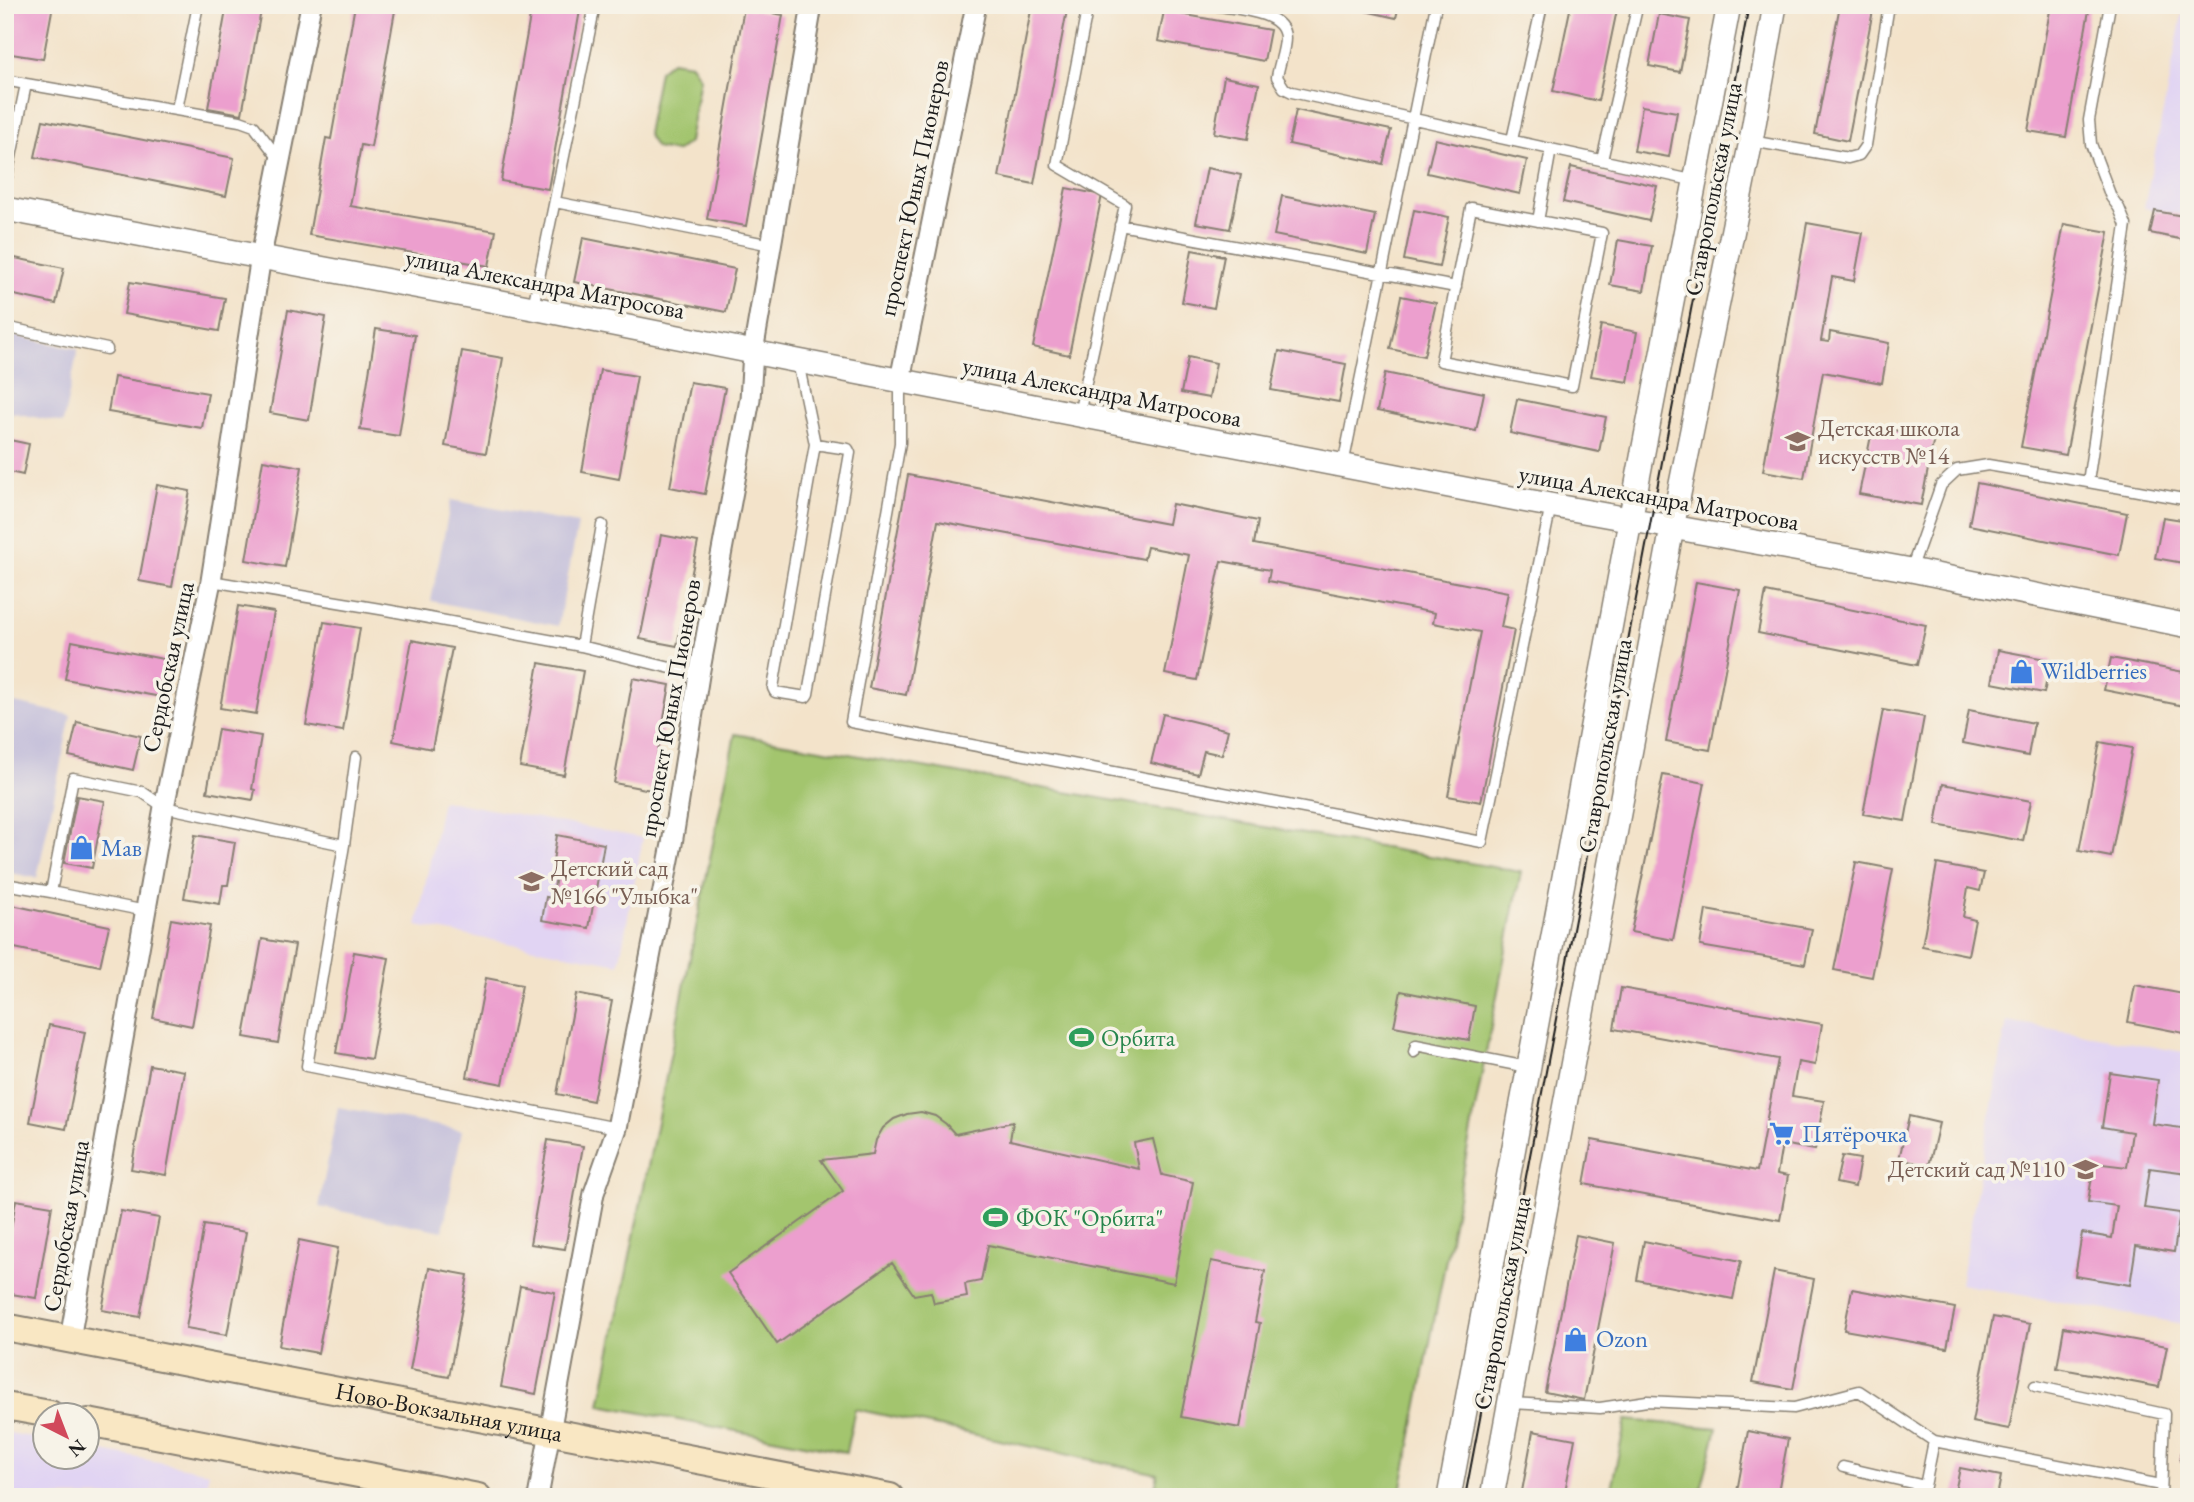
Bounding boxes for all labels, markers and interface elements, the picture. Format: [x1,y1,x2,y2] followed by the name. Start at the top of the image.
[871,57,956,319] street label: проспект Юных Пионеров
[1677,79,1749,298] street label: Ставропольская улица
[403,241,688,326] street label: улица Александра Матросова
[960,349,1245,434] street label: улица Александра Матросова
[1818,412,1960,471] place label: Детская школа искусств №14
[1784,428,1812,456] school or university icon: Детская школа искусств №14
[1517,458,1802,537] street label: улица Александра Матросова
[632,577,707,839] street label: проспект Юных Пионеров
[134,578,201,755] street label: Сердобская улица
[1570,636,1639,856] street label: Ставропольская улица
[2041,655,2147,686] place label: Wildberries
[2007,657,2035,685] shop icon: Wildberries
[101,832,142,863] place label: Мав
[67,834,95,862] shop icon: Мав
[551,852,698,911] place label: Детский сад №166 "Улыбка"
[517,868,545,896] school or university icon: Детский сад №166 "Улыбка"
[1101,1022,1176,1053] place label: Орбита
[1067,1024,1095,1052] sports icon: Орбита
[1802,1118,1908,1149] place label: Пятёрочка
[1768,1120,1796,1148] supermarket icon: Пятёрочка
[35,1137,96,1314] street label: Сердобская улица
[1888,1153,2065,1184] place label: Детский сад №110
[2071,1155,2099,1183] school or university icon: Детский сад №110
[1466,1193,1538,1412] street label: Ставропольская улица
[1016,1202,1163,1233] place label: ФОК "Орбита"
[982,1204,1010,1232] sports icon: ФОК "Орбита"
[1596,1323,1648,1354] place label: Ozon
[1562,1325,1590,1353] shop icon: Ozon
[333,1375,566,1449] street label: Ново-Вокзальная улица
[32,1400,102,1470] north arrow
[62,1434,91,1463] text: N

